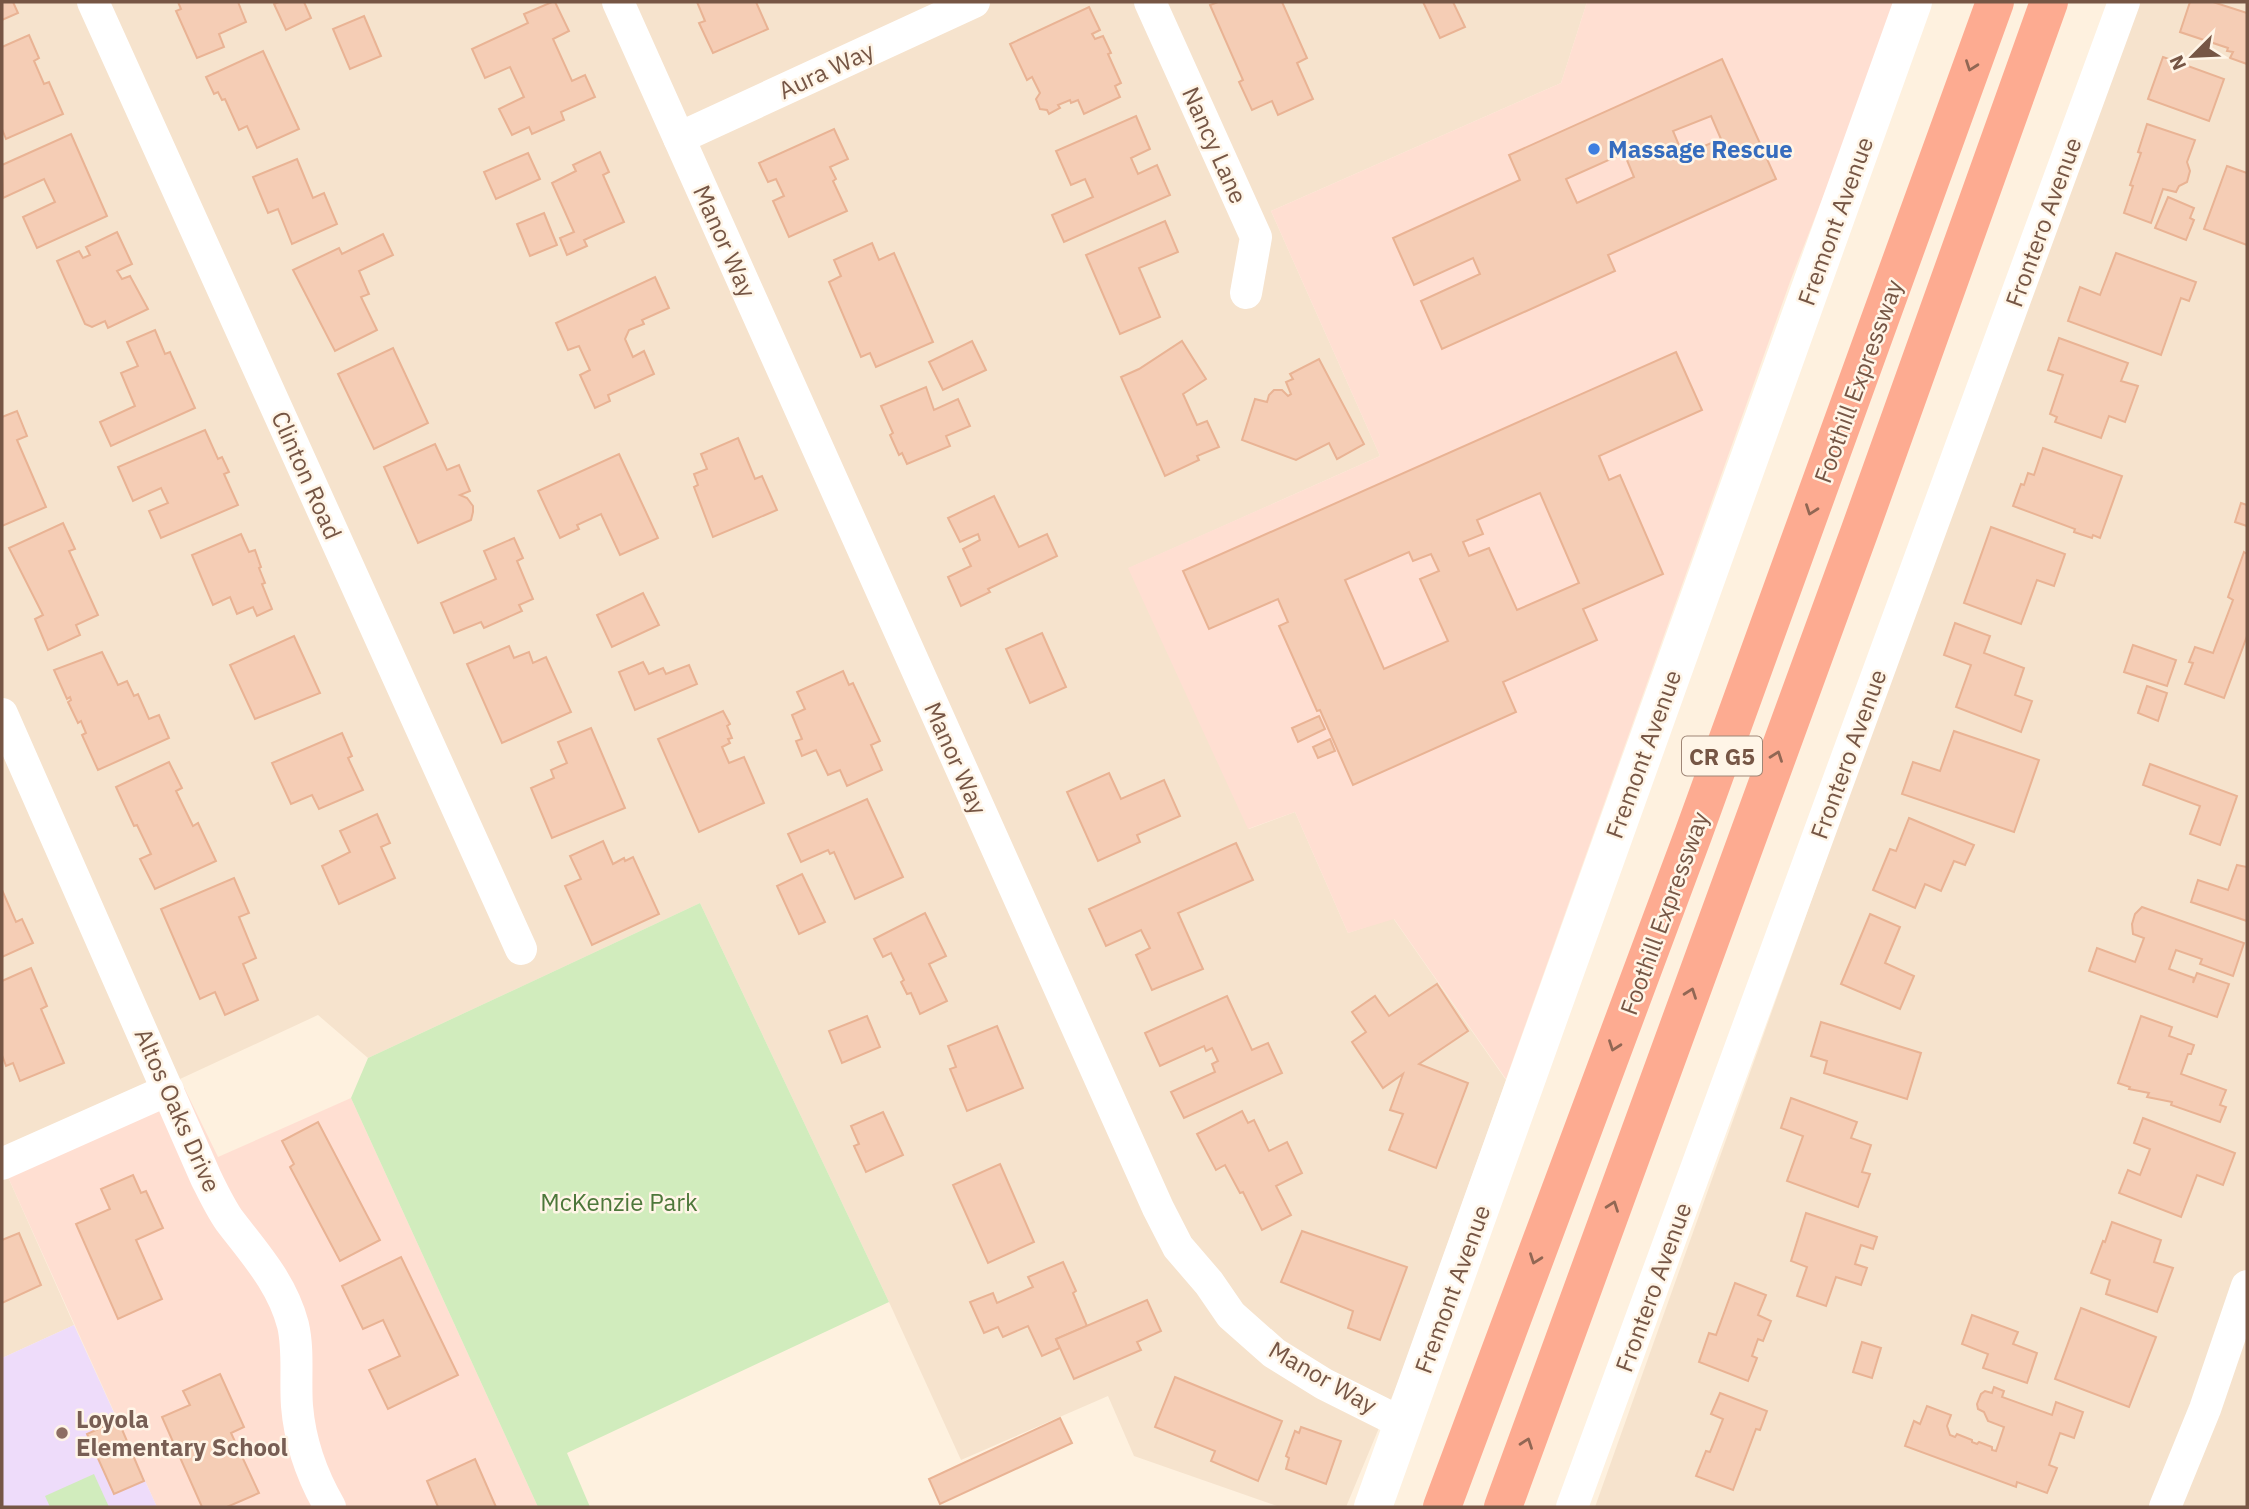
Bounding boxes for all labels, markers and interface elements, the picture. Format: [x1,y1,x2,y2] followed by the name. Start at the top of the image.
[2158,21,2228,91] north arrow
[773,34,879,106] street label: Aura Way
[2164,52,2191,74] text: N
[1966,59,1980,71] one-way arrow
[1175,82,1255,208] street label: Nancy Lane
[1790,132,1880,310] street label: Fremont Avenue
[1608,133,1793,165] place label: Massage Rescue
[1998,133,2088,311] street label: Frontero Avenue
[1586,141,1602,157] marker: Massage Rescue
[686,180,764,302] street label: Manor Way
[1806,275,1910,487] street label: Foothill Expressway
[264,406,350,544] street label: Clinton Road
[1805,504,1819,516] one-way arrow
[1598,665,1688,843] street label: Fremont Avenue
[1803,665,1893,843] street label: Frontero Avenue
[917,697,995,819] street label: Manor Way
[1682,736,1762,776] road number: CR G5
[1769,750,1783,762] one-way arrow
[1612,807,1716,1019] street label: Foothill Expressway
[1683,987,1697,999] one-way arrow
[128,1023,228,1197] street label: Altos Oaks Drive
[1609,1039,1623,1051] one-way arrow
[540,1186,698,1218] park label: McKenzie Park
[1608,1198,1698,1376] street label: Frontero Avenue
[1407,1200,1497,1378] street label: Fremont Avenue
[1605,1201,1619,1213] one-way arrow
[1529,1253,1543,1265] one-way arrow
[1263,1333,1383,1421] street label: Manor Way
[76,1403,288,1463] place label: Loyola Elementary School
[54,1425,70,1441] marker: Loyola Elementary School
[1518,1438,1532,1450] one-way arrow

